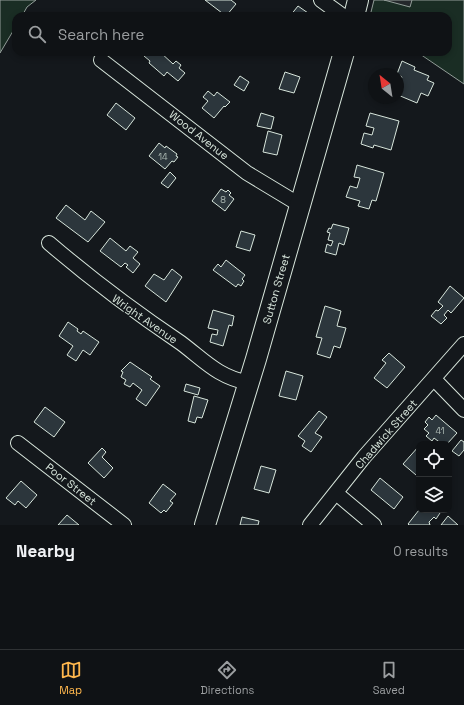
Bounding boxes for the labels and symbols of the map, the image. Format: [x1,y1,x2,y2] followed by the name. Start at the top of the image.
[368,68,404,104] north arrow
[166,107,232,163] street label: Wood Avenue
[158,151,168,163] house number: 14
[220,194,226,206] house number: 8
[259,252,293,326] street label: Sutton Street
[110,291,180,347] street label: Wright Avenue
[352,396,420,472] street label: Chadwick Street
[435,425,445,437] house number: 41
[43,460,99,508] street label: Poor Street

